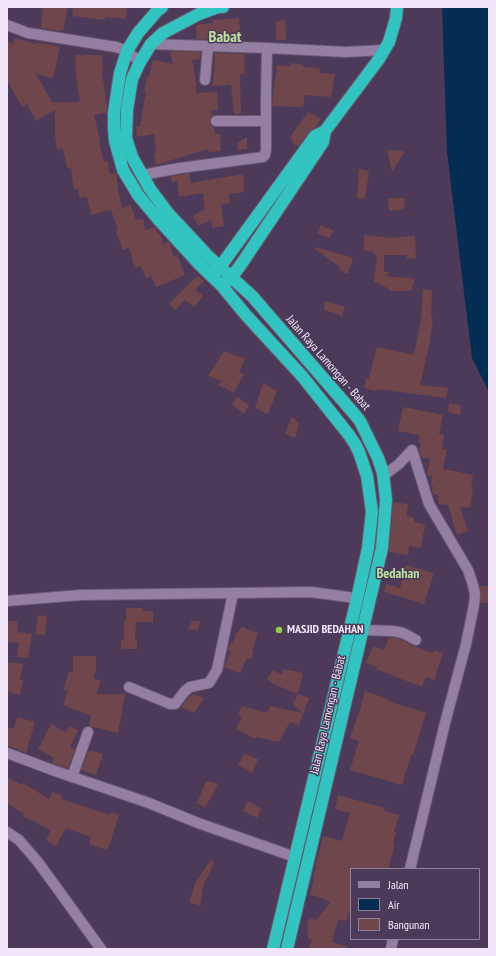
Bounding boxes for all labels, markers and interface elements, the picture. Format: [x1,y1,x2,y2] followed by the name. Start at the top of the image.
[209,27,241,47] district label: Babat
[283,313,373,413] street label: Jalan Raya Lamongan - Babat
[376,566,420,582] district label: Bedahan
[287,623,363,637] place label: MASJID BEDAHAN
[274,625,284,635] marker: MASJID BEDAHAN
[307,654,349,776] street label: Jalan Raya Lamongan - Babat
[350,868,480,940] legend
[388,877,409,892] text: Jalan
[388,897,400,912] text: Air
[388,917,429,932] text: Bangunan

